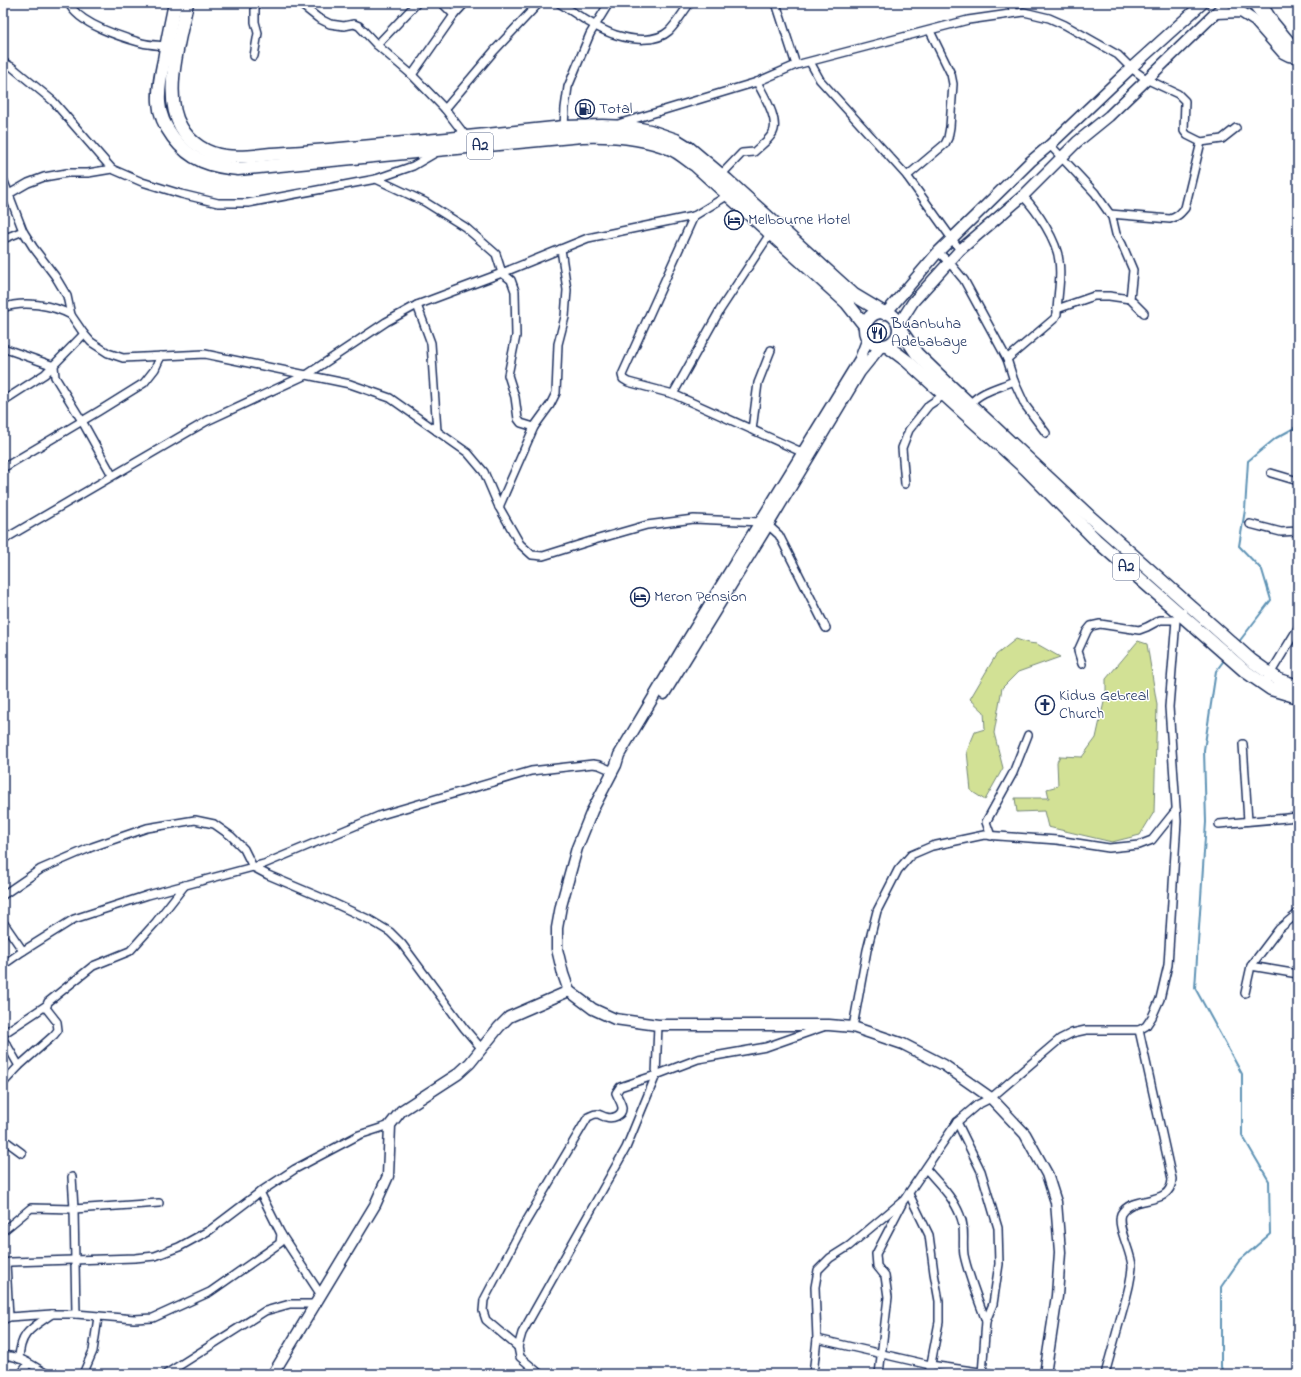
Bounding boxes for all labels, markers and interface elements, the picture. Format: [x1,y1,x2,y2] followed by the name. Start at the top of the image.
[599,97,633,121] place label: Total
[574,98,596,120] fuel station icon: Total
[467,133,493,159] road number: A2
[748,208,851,232] place label: Melbourne Hotel
[723,209,745,231] hotel icon: Melbourne Hotel
[890,312,968,354] place label: Buanbuha Adebabaye
[866,322,888,344] restaurant icon: Buanbuha Adebabaye
[1113,554,1139,580] road number: A2
[654,585,747,609] place label: Meron Pension
[629,586,651,608] hotel icon: Meron Pension
[1059,684,1149,726] place label: Kidus Gebreal Church
[1034,694,1056,716] church icon: Kidus Gebreal Church

